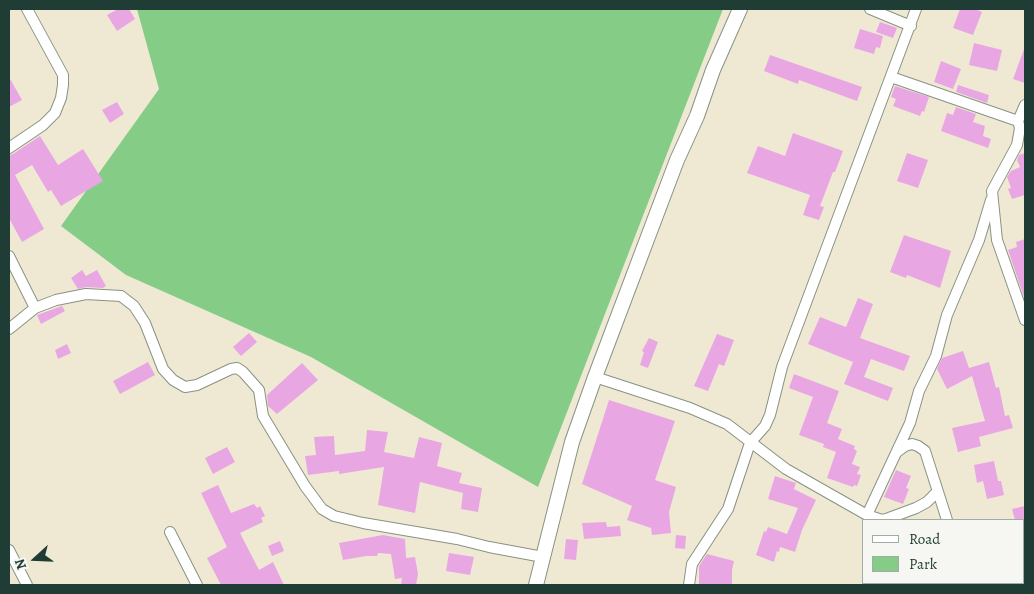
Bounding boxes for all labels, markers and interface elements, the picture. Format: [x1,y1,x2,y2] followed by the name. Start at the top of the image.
[862,519,1024,584] legend
[909,529,940,549] text: Road
[10,534,60,584] north arrow
[909,554,937,574] text: Park
[10,556,31,572] text: N

